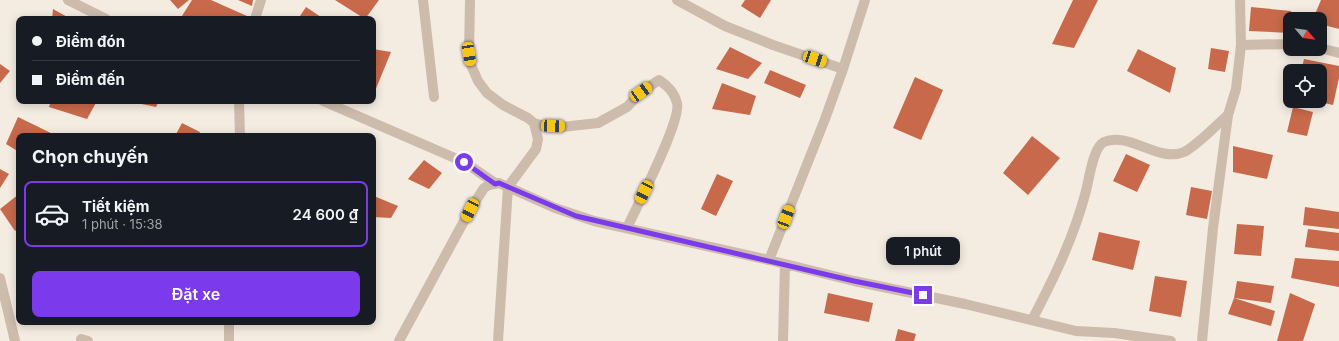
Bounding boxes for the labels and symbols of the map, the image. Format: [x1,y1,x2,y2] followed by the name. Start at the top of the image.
[1283,12,1327,56] north arrow
[461,41,477,67] car
[802,49,828,69] car
[628,80,654,104] car
[541,120,565,132] car
[455,153,473,171] route start
[633,179,655,205] car
[459,197,481,223] car
[776,204,796,230] car
[886,237,960,265] callout: 1 phút
[914,286,932,304] route end

